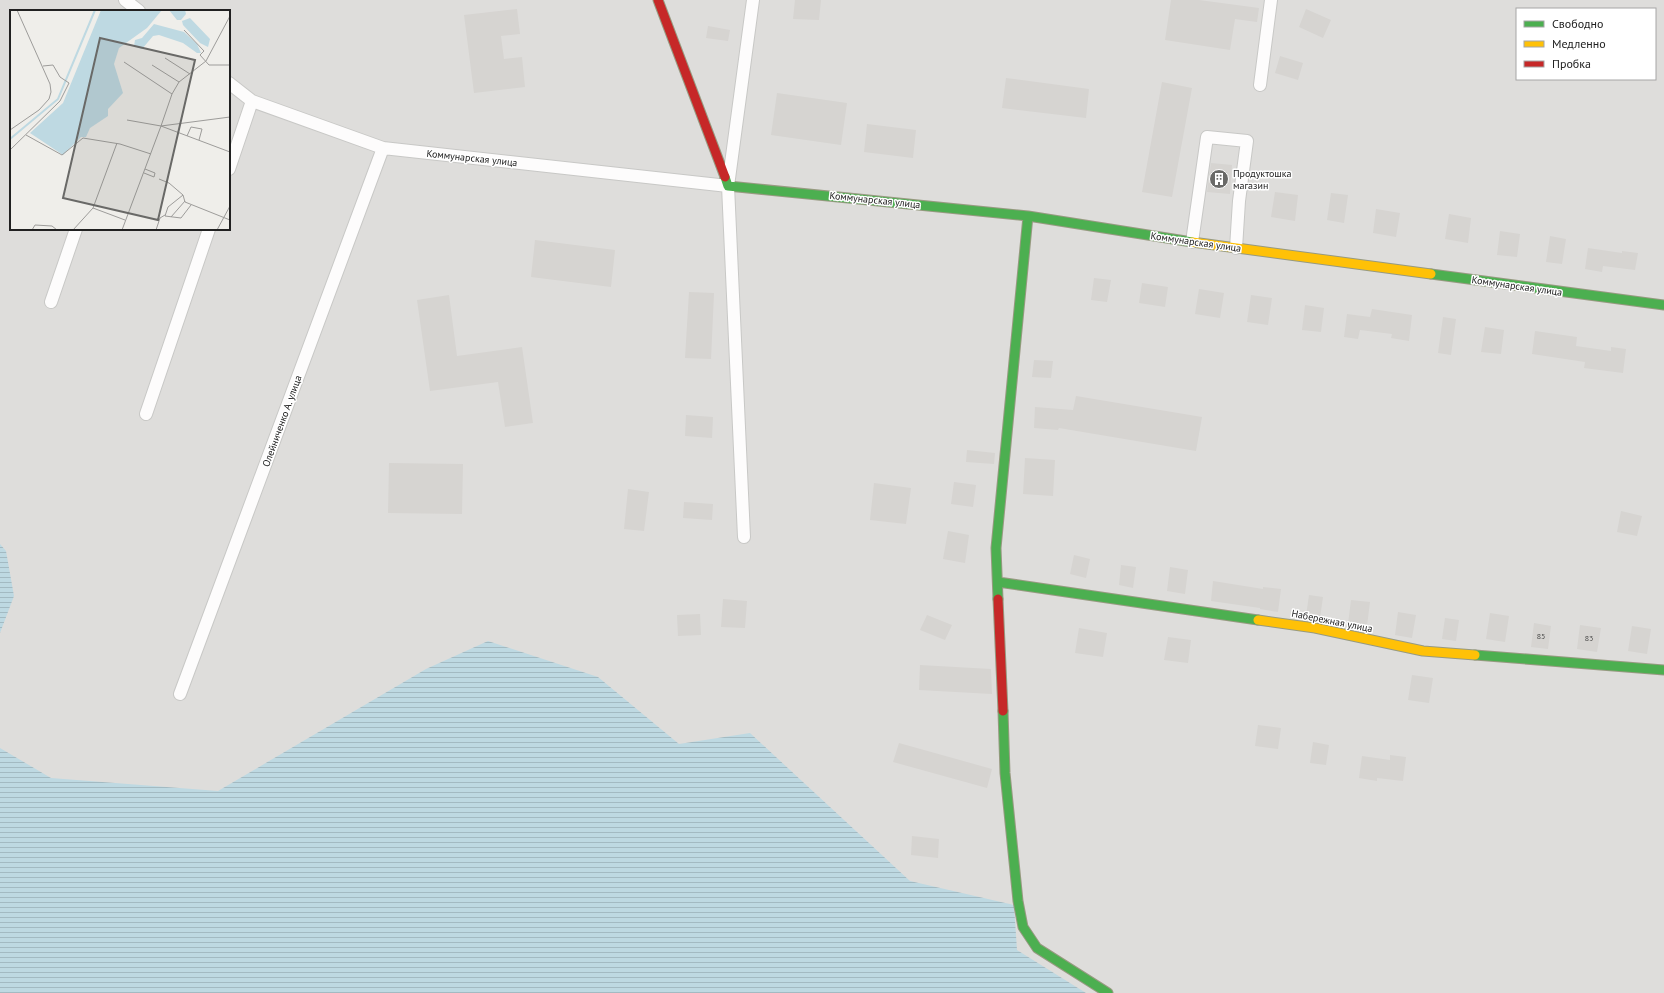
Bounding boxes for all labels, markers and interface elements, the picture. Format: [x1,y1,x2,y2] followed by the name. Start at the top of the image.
[1516,8,1656,80] legend
[10,10,230,230] inset map
[1552,16,1603,31] text: Свободно
[1552,36,1606,51] text: Медленно
[1552,56,1591,71] text: Пробка
[426,147,518,169] street label: Коммунарская улица
[1233,167,1291,192] place label: Продуктошка магазин
[1208,168,1230,190] building icon: Продуктошка магазин
[829,189,921,211] street label: Коммунарская улица
[1150,229,1242,255] street label: Коммунарская улица
[1471,273,1563,299] street label: Коммунарская улица
[259,373,305,468] street label: Олейниченко А. улица
[1290,607,1374,635] street label: Набережная улица
[1537,631,1545,641] house number: 85
[1585,633,1593,643] house number: 83

